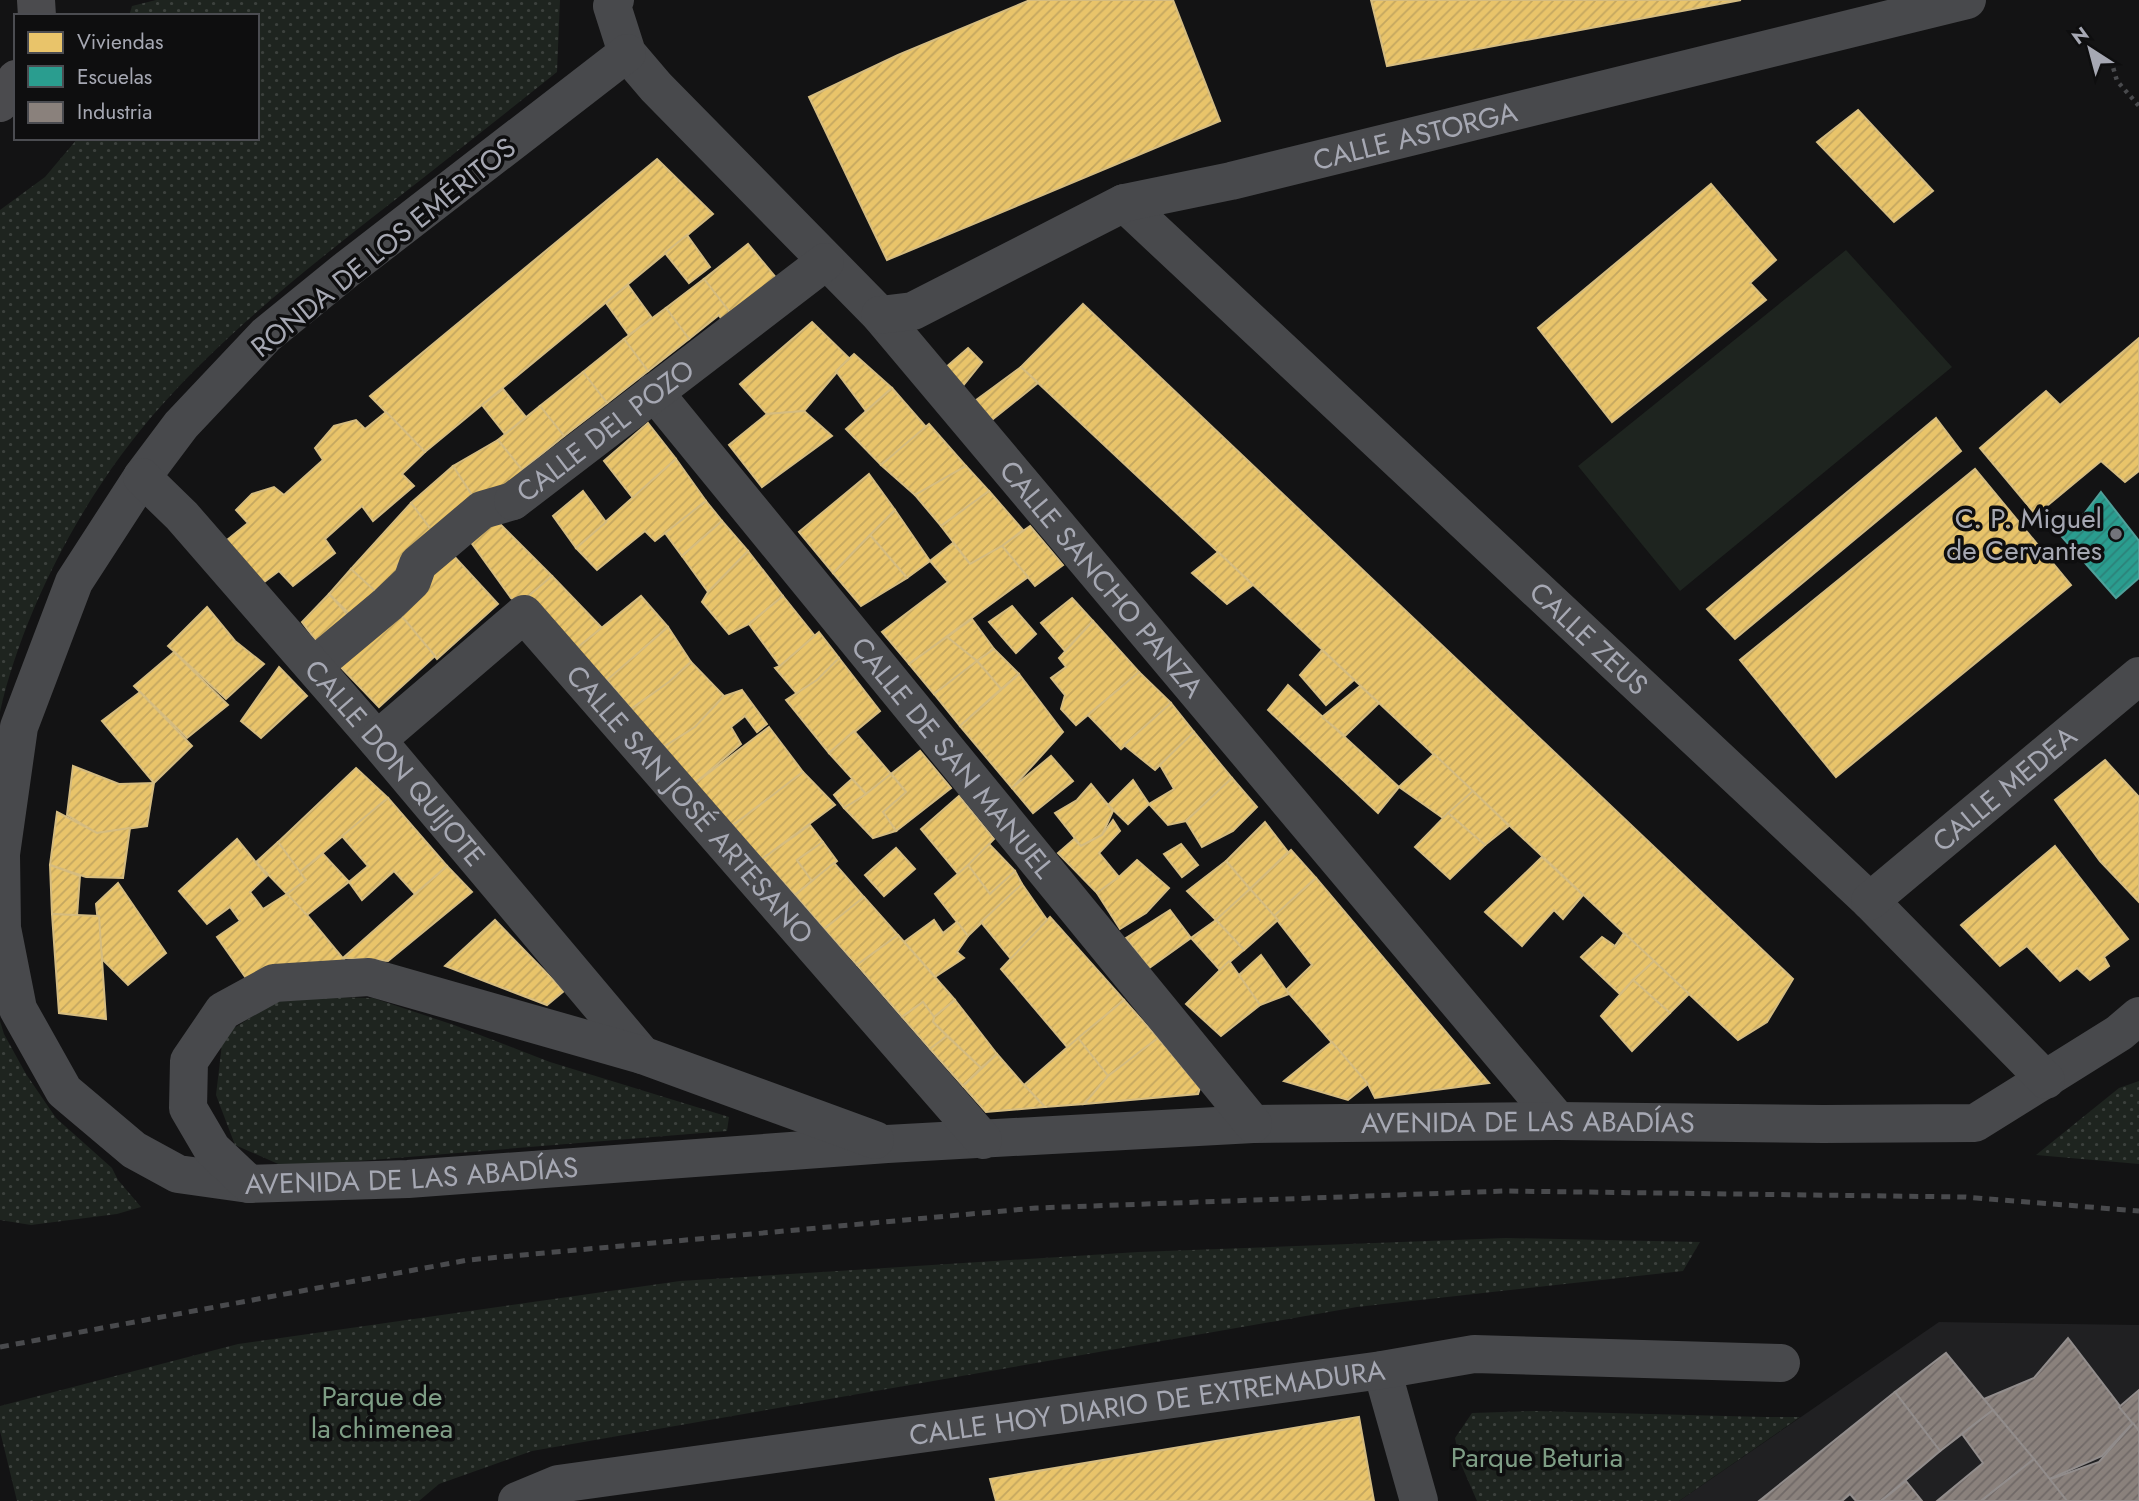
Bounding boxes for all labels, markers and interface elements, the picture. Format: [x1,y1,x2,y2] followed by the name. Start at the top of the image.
[14,14,259,140] legend
[2055,14,2125,84] north arrow
[2066,20,2094,51] text: N
[77,27,163,57] text: Viviendas
[77,62,152,92] text: Escuelas
[1309,91,1522,181] street label: CALLE ASTORGA
[77,97,152,127] text: Industria
[242,128,525,367] street label: RONDA DE LOS EMÉRITOS
[508,349,703,512] street label: CALLE DEL POZO
[990,451,1214,707] street label: CALLE SANCHO PANZA
[1946,498,2102,571] place label: C. P. Miguel de Cervantes
[2108,526,2124,542] marker: C. P. Miguel de Cervantes
[1520,572,1658,705] street label: CALLE ZEUS
[841,628,1064,888] street label: CALLE DE SAN MANUEL
[295,651,495,876] street label: CALLE DON QUIJOTE
[556,656,823,953] street label: CALLE SAN JOSÉ ARTESANO
[1923,716,2086,862] street label: CALLE MEDEA
[1361,1101,1695,1144] street label: AVENIDA DE LAS ABADÍAS
[244,1147,580,1205] street label: AVENIDA DE LAS ABADÍAS
[907,1350,1388,1456] street label: CALLE HOY DIARIO DE EXTREMADURA
[311,1376,453,1449] park label: Parque de la chimenea
[1451,1437,1623,1478] park label: Parque Beturia

